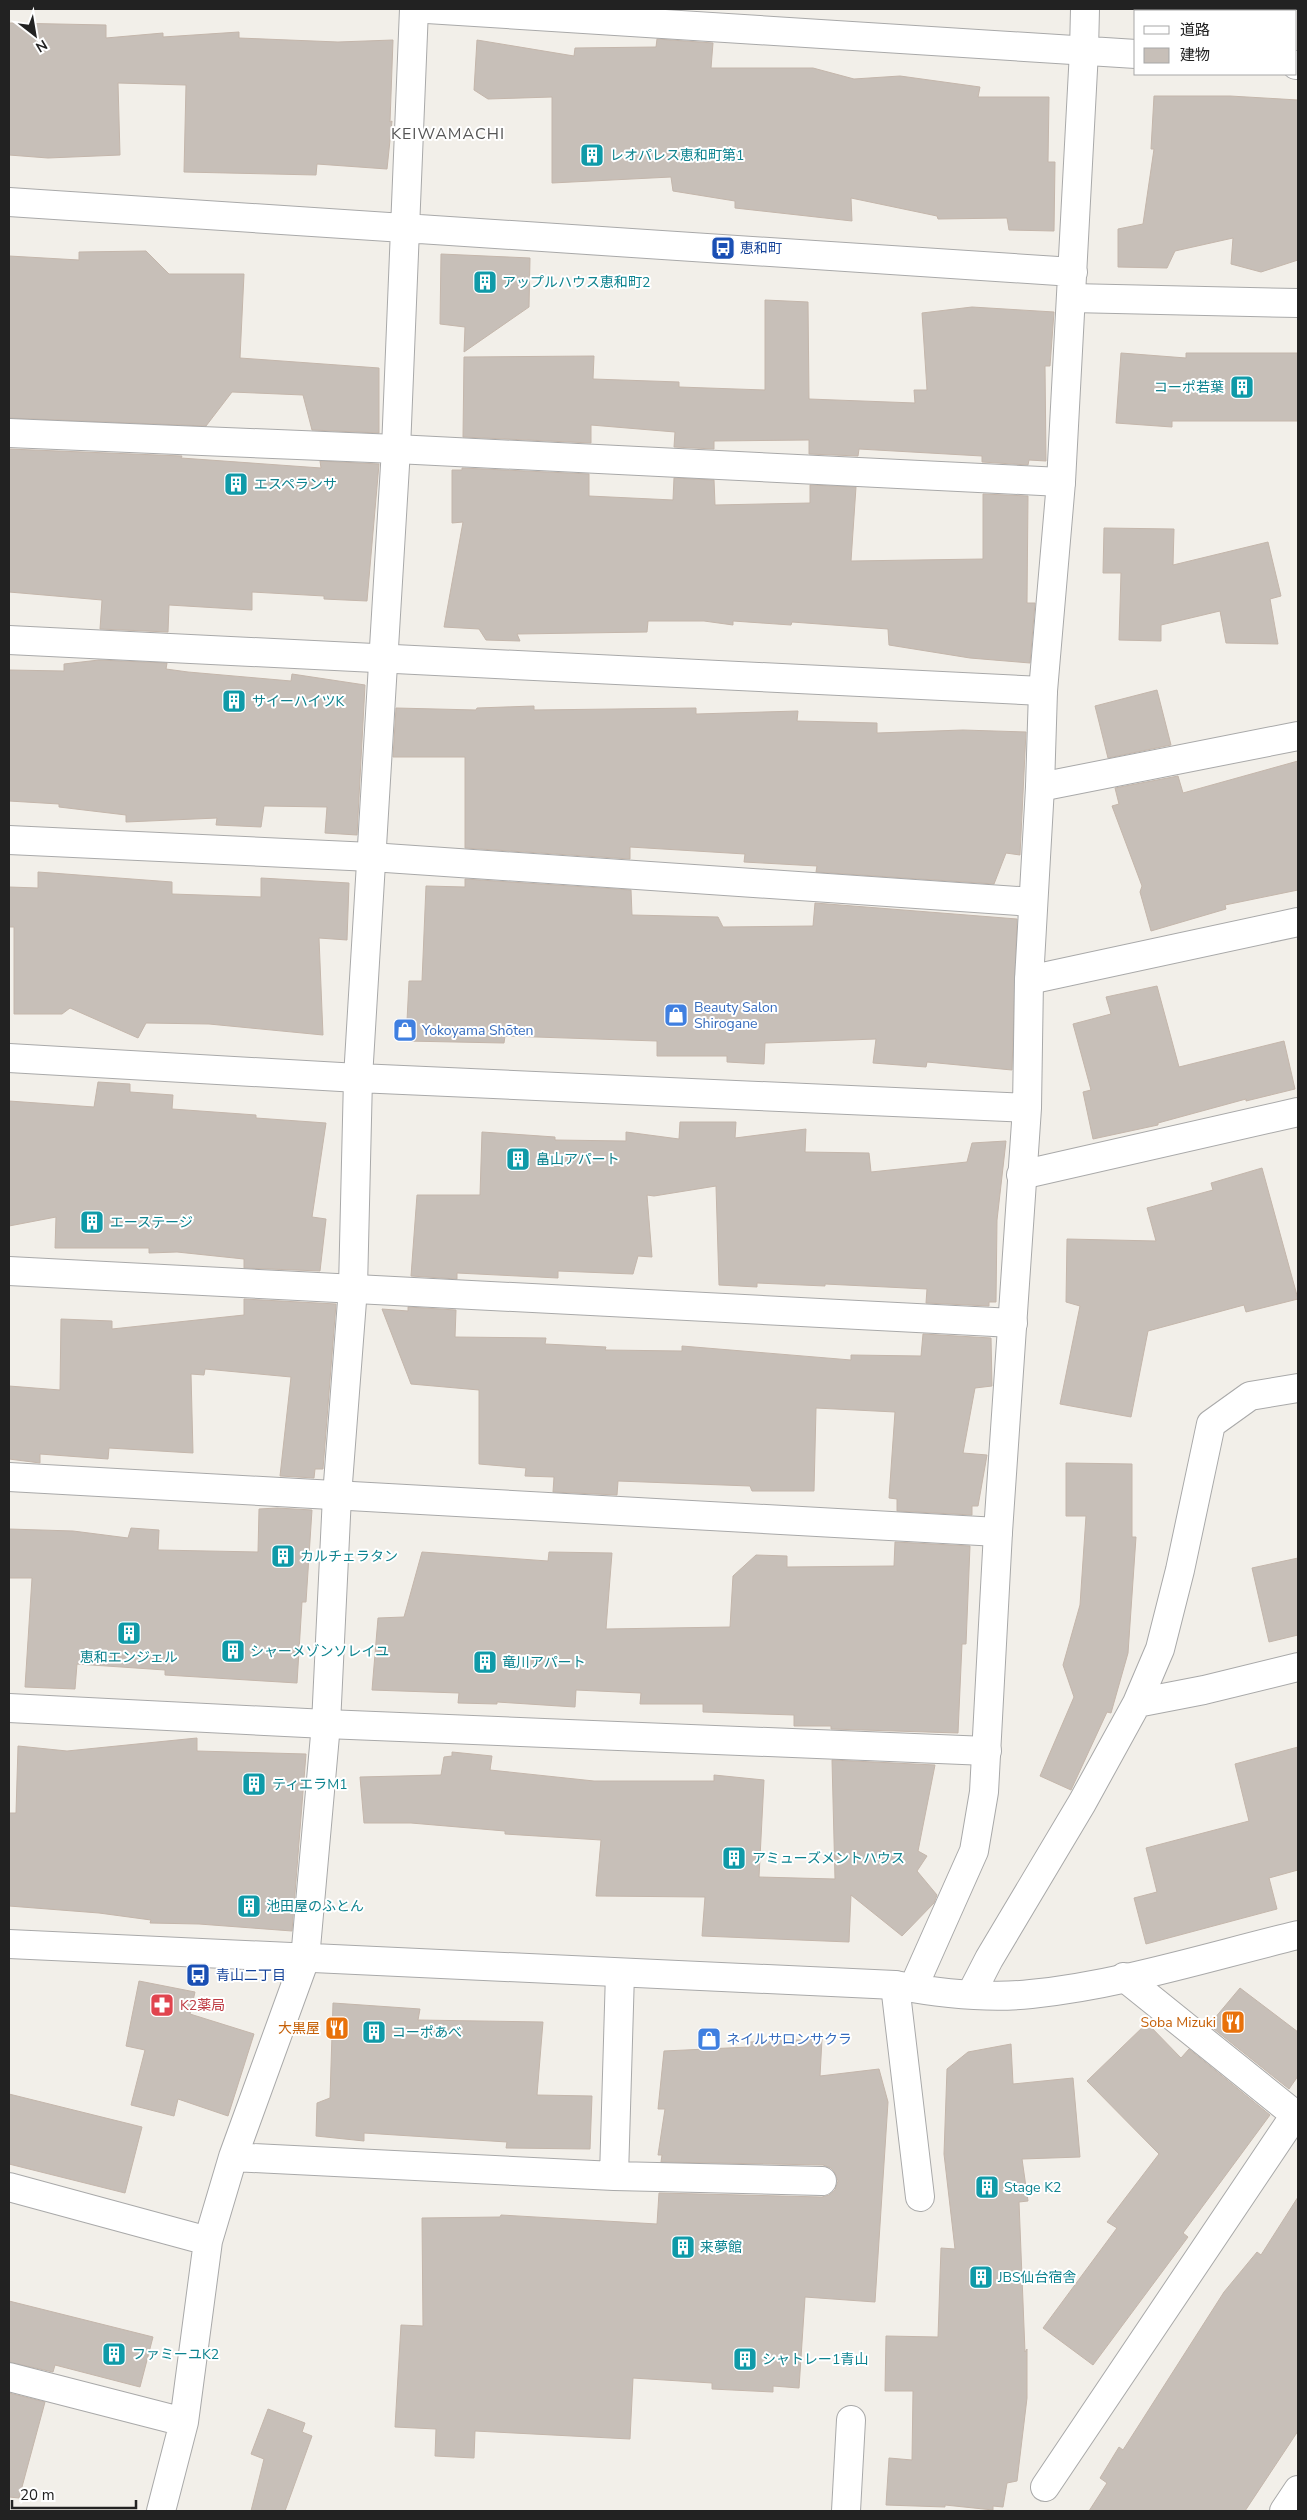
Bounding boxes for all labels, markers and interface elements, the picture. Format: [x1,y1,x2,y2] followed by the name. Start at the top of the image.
[10,10,60,60] north arrow
[1134,10,1297,75] legend
[1180,20,1210,40] text: 道路
[32,35,51,57] text: N
[1180,45,1210,65] text: 建物
[391,123,505,145] district label: KEIWAMACHI
[579,142,605,168] building icon: レオパレス恵和町第1
[610,146,744,165] place label: レオパレス恵和町第1
[710,235,736,261] bus stop icon: 恵和町
[740,239,782,258] place label: 恵和町
[472,269,498,295] building icon: アップルハウス恵和町2
[502,273,650,292] place label: アップルハウス恵和町2
[1229,374,1255,400] building icon: コーポ若葉
[1154,378,1224,397] place label: コーポ若葉
[223,471,249,497] building icon: エスペランサ
[254,475,337,494] place label: エスペランサ
[221,688,247,714] building icon: サイーハイツK
[252,692,344,711] place label: サイーハイツK
[694,998,778,1033] place label: Beauty Salon Shirogane
[663,1002,689,1028] shop icon: Beauty Salon Shirogane
[392,1017,418,1043] shop icon: Yokoyama Shōten
[421,1021,534,1040] place label: Yokoyama Shōten
[505,1146,531,1172] building icon: 畠山アパート
[536,1150,620,1169] place label: 畠山アパート
[79,1209,105,1235] building icon: エーステージ
[110,1213,193,1232] place label: エーステージ
[270,1543,296,1569] building icon: カルチェラタン
[300,1547,398,1566] place label: カルチェラタン
[116,1620,142,1646] building icon: 恵和エンジェル
[220,1638,246,1664] building icon: シャーメゾンソレイユ
[250,1642,389,1661] place label: シャーメゾンソレイユ
[80,1648,178,1667] place label: 恵和エンジェル
[472,1649,498,1675] building icon: 竜川アパート
[502,1653,586,1672] place label: 竜川アパート
[241,1771,267,1797] building icon: ティエラM1
[272,1775,348,1794] place label: ティエラM1
[721,1845,747,1871] building icon: アミューズメントハウス
[752,1849,905,1868] place label: アミューズメントハウス
[236,1893,262,1919] building icon: 池田屋のふとん
[266,1897,364,1916] place label: 池田屋のふとん
[185,1962,211,1988] bus stop icon: 青山二丁目
[216,1966,286,1985] place label: 青山二丁目
[149,1992,175,2018] pharmacy icon: K2薬局
[180,1996,225,2015] place label: K2薬局
[1220,2009,1246,2035] restaurant icon: Soba Mizuki
[1141,2013,1216,2032] place label: Soba Mizuki
[324,2015,350,2041] restaurant icon: 大黒屋
[278,2019,320,2038] place label: 大黒屋
[361,2019,387,2045] building icon: コーポあべ
[392,2023,462,2042] place label: コーポあべ
[696,2026,722,2052] shop icon: ネイルサロンサクラ
[726,2030,852,2049] place label: ネイルサロンサクラ
[974,2174,1000,2200] building icon: Stage K2
[1004,2178,1061,2197] place label: Stage K2
[670,2234,696,2260] building icon: 来夢館
[700,2238,742,2257] place label: 来夢館
[968,2264,994,2290] building icon: JBS仙台宿舎
[997,2268,1077,2287] place label: JBS仙台宿舎
[101,2341,127,2367] building icon: ファミーユK2
[132,2345,219,2364] place label: ファミーユK2
[732,2346,758,2372] building icon: シャトレー1青山
[762,2350,868,2369] place label: シャトレー1青山
[12,2478,136,2510] scale bar
[20,2485,55,2505] text: 20 m

